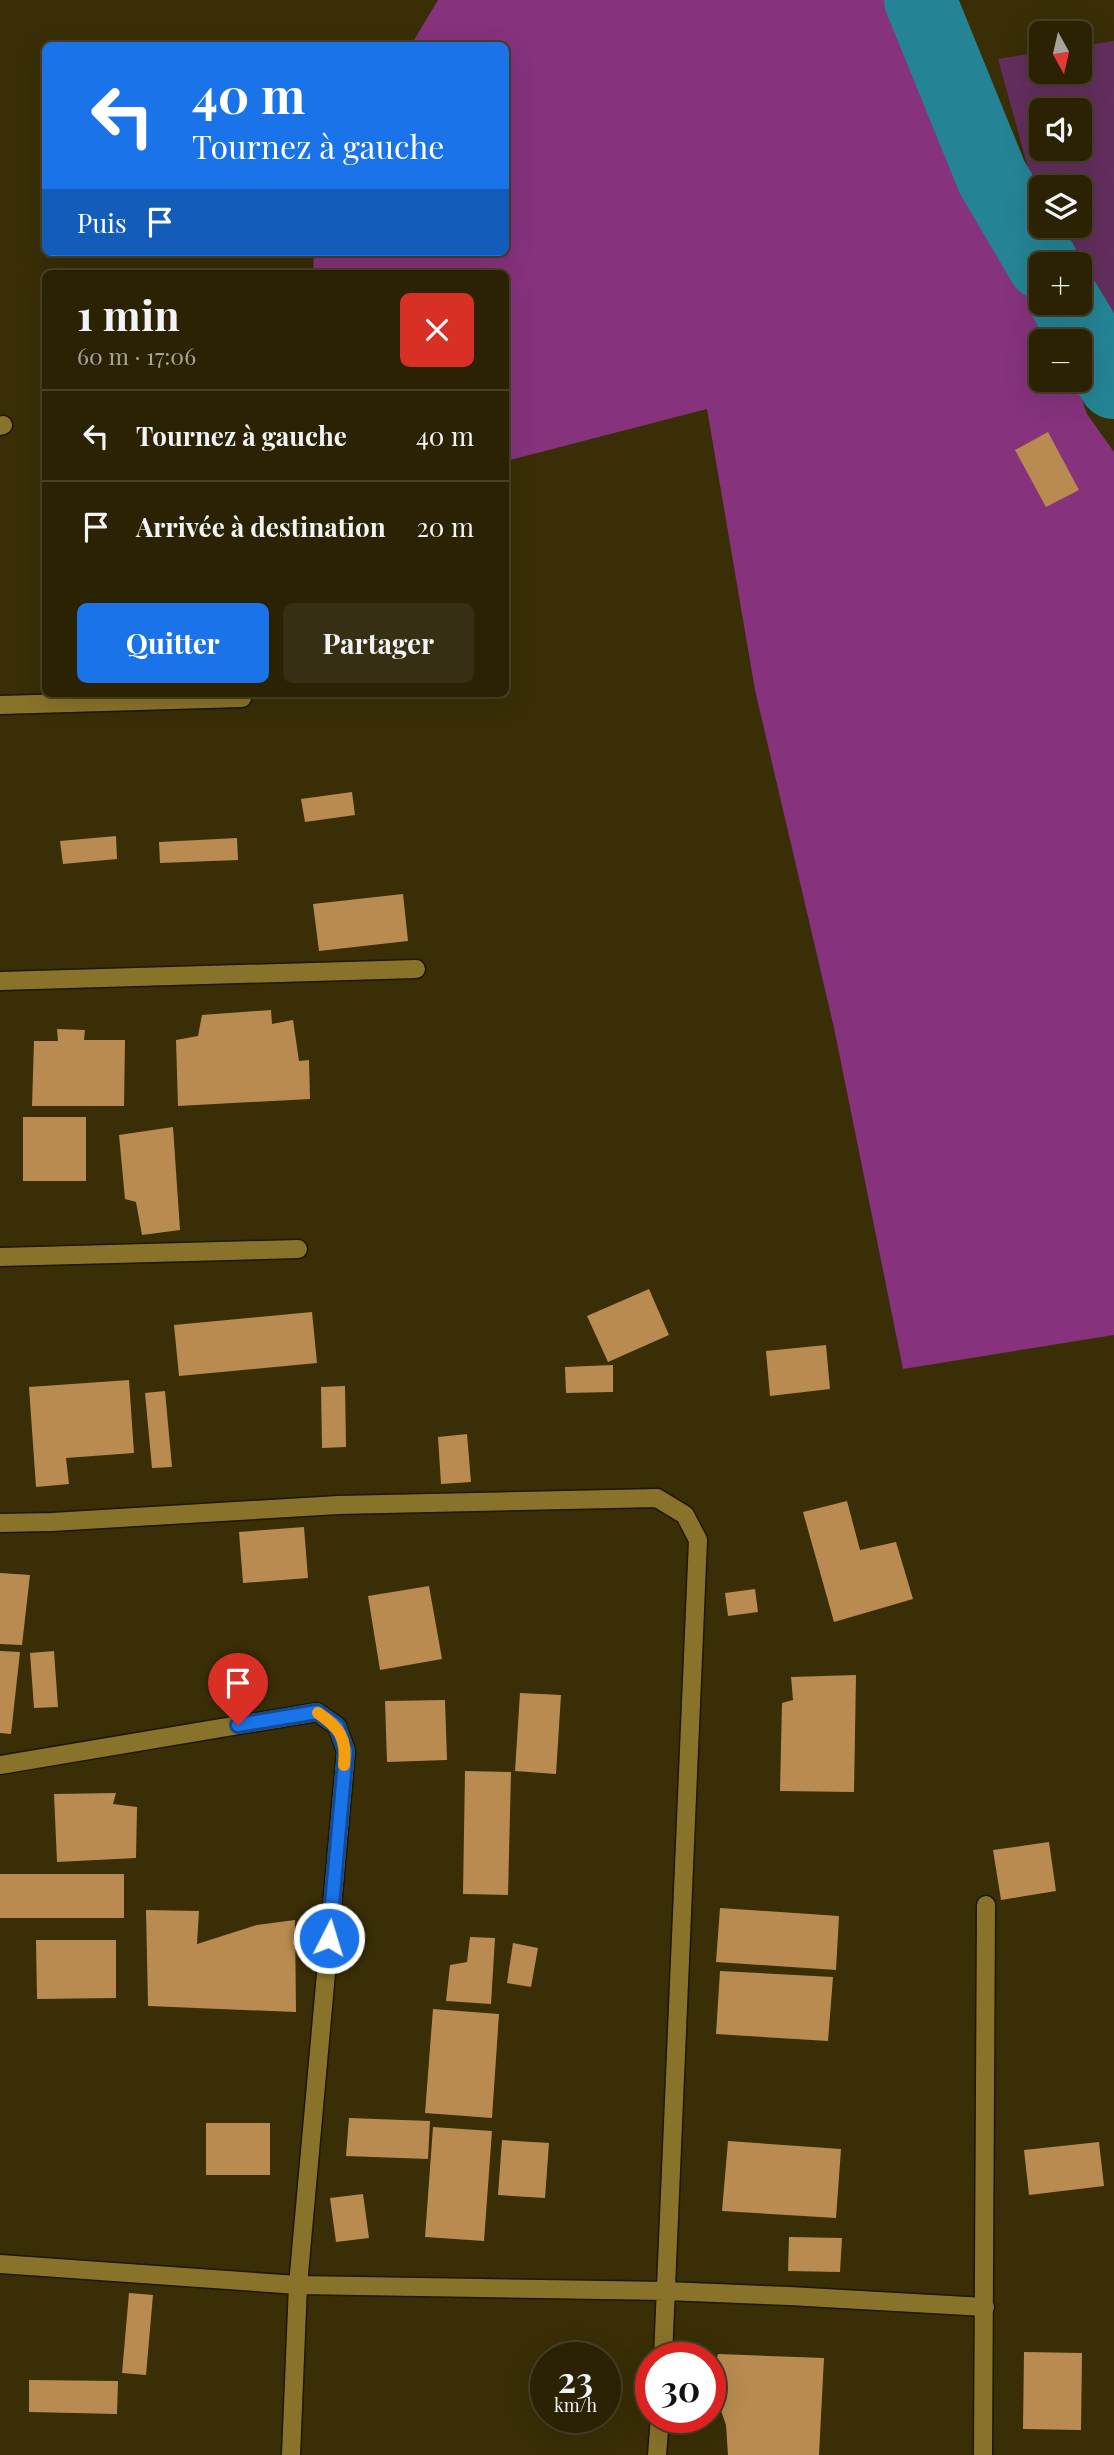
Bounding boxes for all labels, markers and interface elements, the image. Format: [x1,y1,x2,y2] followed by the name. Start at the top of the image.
[1029,21,1092,84] north arrow
[1029,21,1092,392] map controls
[192,61,305,126] text: 40 m
[77,70,168,161] icon: left
[1029,98,1092,161] button: sound
[192,124,445,167] text: Tournez à gauche
[1029,175,1092,238] button: layers
[141,203,179,241] icon: arrive
[77,205,127,240] text: Puis
[1029,252,1092,315] button: +
[77,286,180,342] text: 1 min
[400,293,474,367] button: close
[1029,329,1092,392] button: −
[77,340,196,371] text: 60 m · 17:06
[77,417,115,455] icon: left
[136,418,347,453] text: Tournez à gauche
[416,418,474,453] text: 40 m
[77,508,115,546] icon: arrive
[136,509,386,544] text: Arrivée à destination
[416,509,474,544] text: 20 m
[77,603,269,683] button: Quitter
[283,603,474,683] button: Partager
[208,1653,268,1725] pin
[219,1664,257,1702] icon: arrive
[292,1901,366,1975] position arrow
[635,2342,726,2433] speed limit sign: 30
[558,2355,593,2402] text: 23
[554,2393,597,2417] text: km/h

